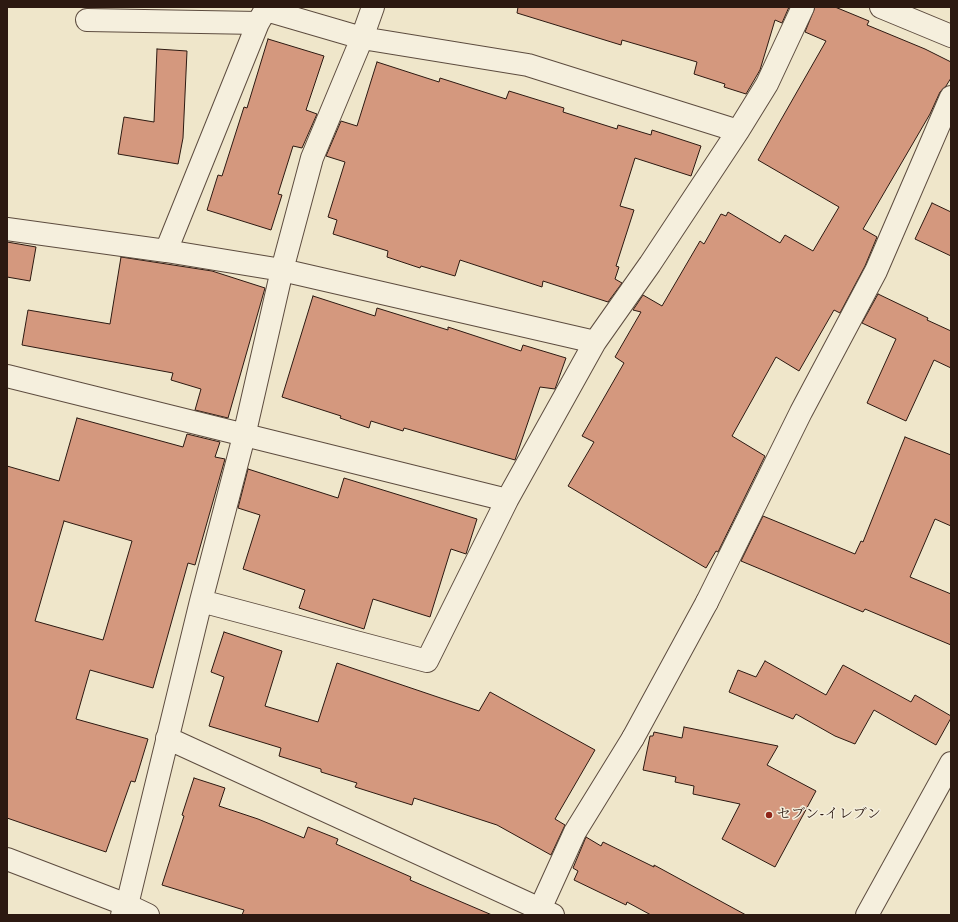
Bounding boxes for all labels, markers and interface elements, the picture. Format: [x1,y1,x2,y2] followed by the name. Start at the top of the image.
[777,807,881,823] place label: セブン-イレブン
[764,810,774,820] marker: セブン-イレブン

